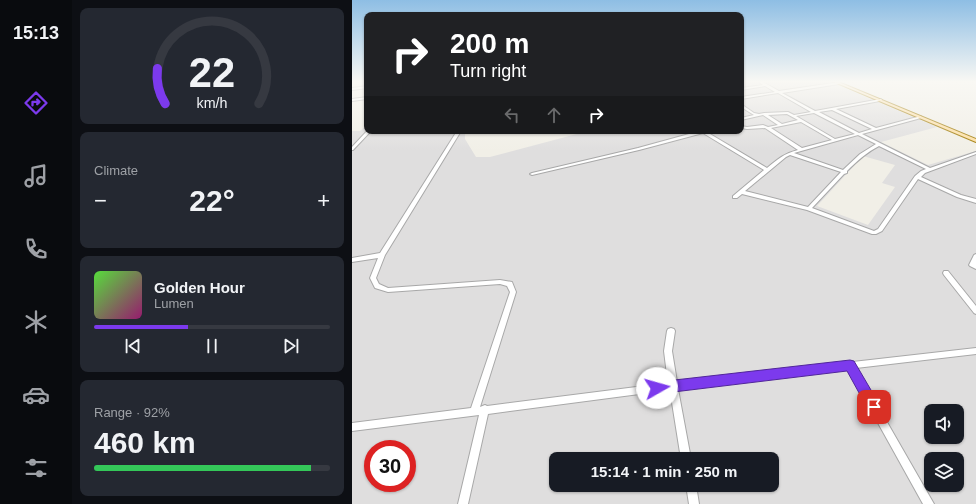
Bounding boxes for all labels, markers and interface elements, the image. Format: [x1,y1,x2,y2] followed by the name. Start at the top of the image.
[13,23,59,43] text: 15:13
[384,28,436,80] icon: right
[450,28,529,59] text: 200 m
[189,49,235,96] text: 22
[450,61,526,81] text: Turn right
[22,89,50,117] icon: directions
[197,95,228,111] text: km/h
[501,104,523,126] icon: left
[543,104,565,126] icon: ahead
[585,104,607,126] icon: right
[22,162,50,190] icon: music
[94,163,138,178] text: Climate
[189,184,235,217] text: 22°
[94,188,107,213] text: −
[317,188,330,213] text: +
[22,235,50,263] icon: phone
[154,279,245,296] text: Golden Hour
[154,296,194,311] text: Lumen
[22,308,50,336] icon: climate
[122,335,144,357] icon: previous
[201,335,223,357] icon: pause
[280,335,302,357] icon: next
[636,367,678,409] position arrow
[22,381,50,409] icon: car
[857,390,891,424] pin
[863,396,885,418] icon: arrive
[924,404,964,492] map controls
[924,404,964,444] button: sound
[94,405,170,420] text: Range · 92%
[94,426,196,459] text: 460 km
[364,440,416,492] speed limit sign: 30
[924,452,964,492] button: layers
[22,454,50,482] icon: filters
[591,463,737,480] text: 15:14 · 1 min · 250 m

